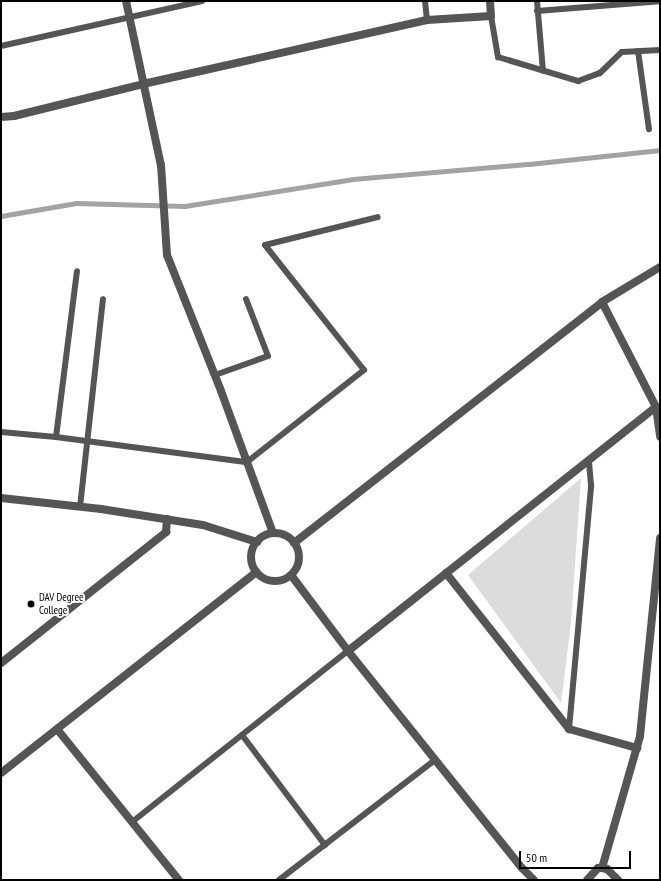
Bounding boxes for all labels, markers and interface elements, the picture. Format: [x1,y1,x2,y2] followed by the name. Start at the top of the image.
[39,591,84,617] place label: DAV Degree College
[26,599,36,609] marker: DAV Degree College
[521,843,633,869] scale bar
[526,850,547,865] text: 50 m

